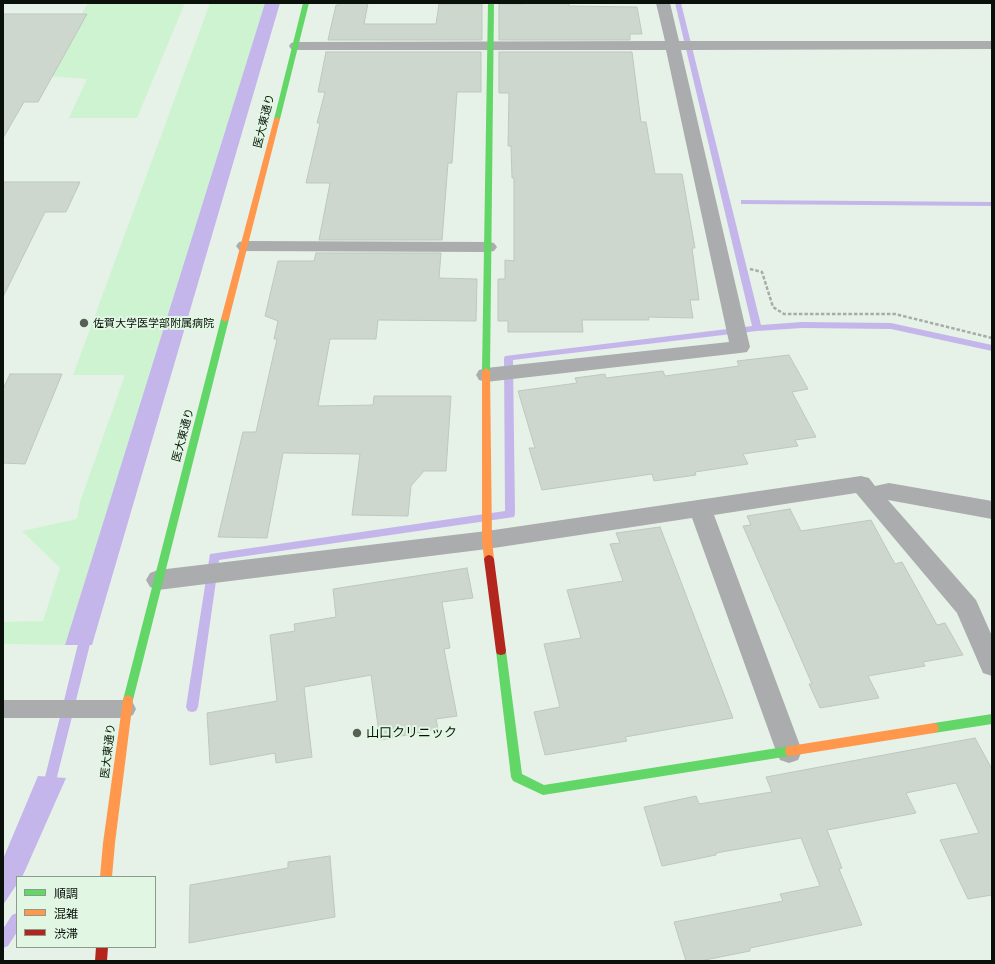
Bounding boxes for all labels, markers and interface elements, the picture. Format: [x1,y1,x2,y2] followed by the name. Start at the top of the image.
[251,93,277,149] street label: 医大東通り
[93,316,214,330] place label: 佐賀大学医学部附属病院
[78,317,90,329] marker: 佐賀大学医学部附属病院
[170,407,196,463] street label: 医大東通り
[98,723,118,779] street label: 医大東通り
[366,725,457,741] place label: 山口クリニック
[351,727,363,739] marker: 山口クリニック
[16,876,156,948] legend
[54,886,78,901] text: 順調
[54,906,78,921] text: 混雑
[54,926,78,941] text: 渋滞

